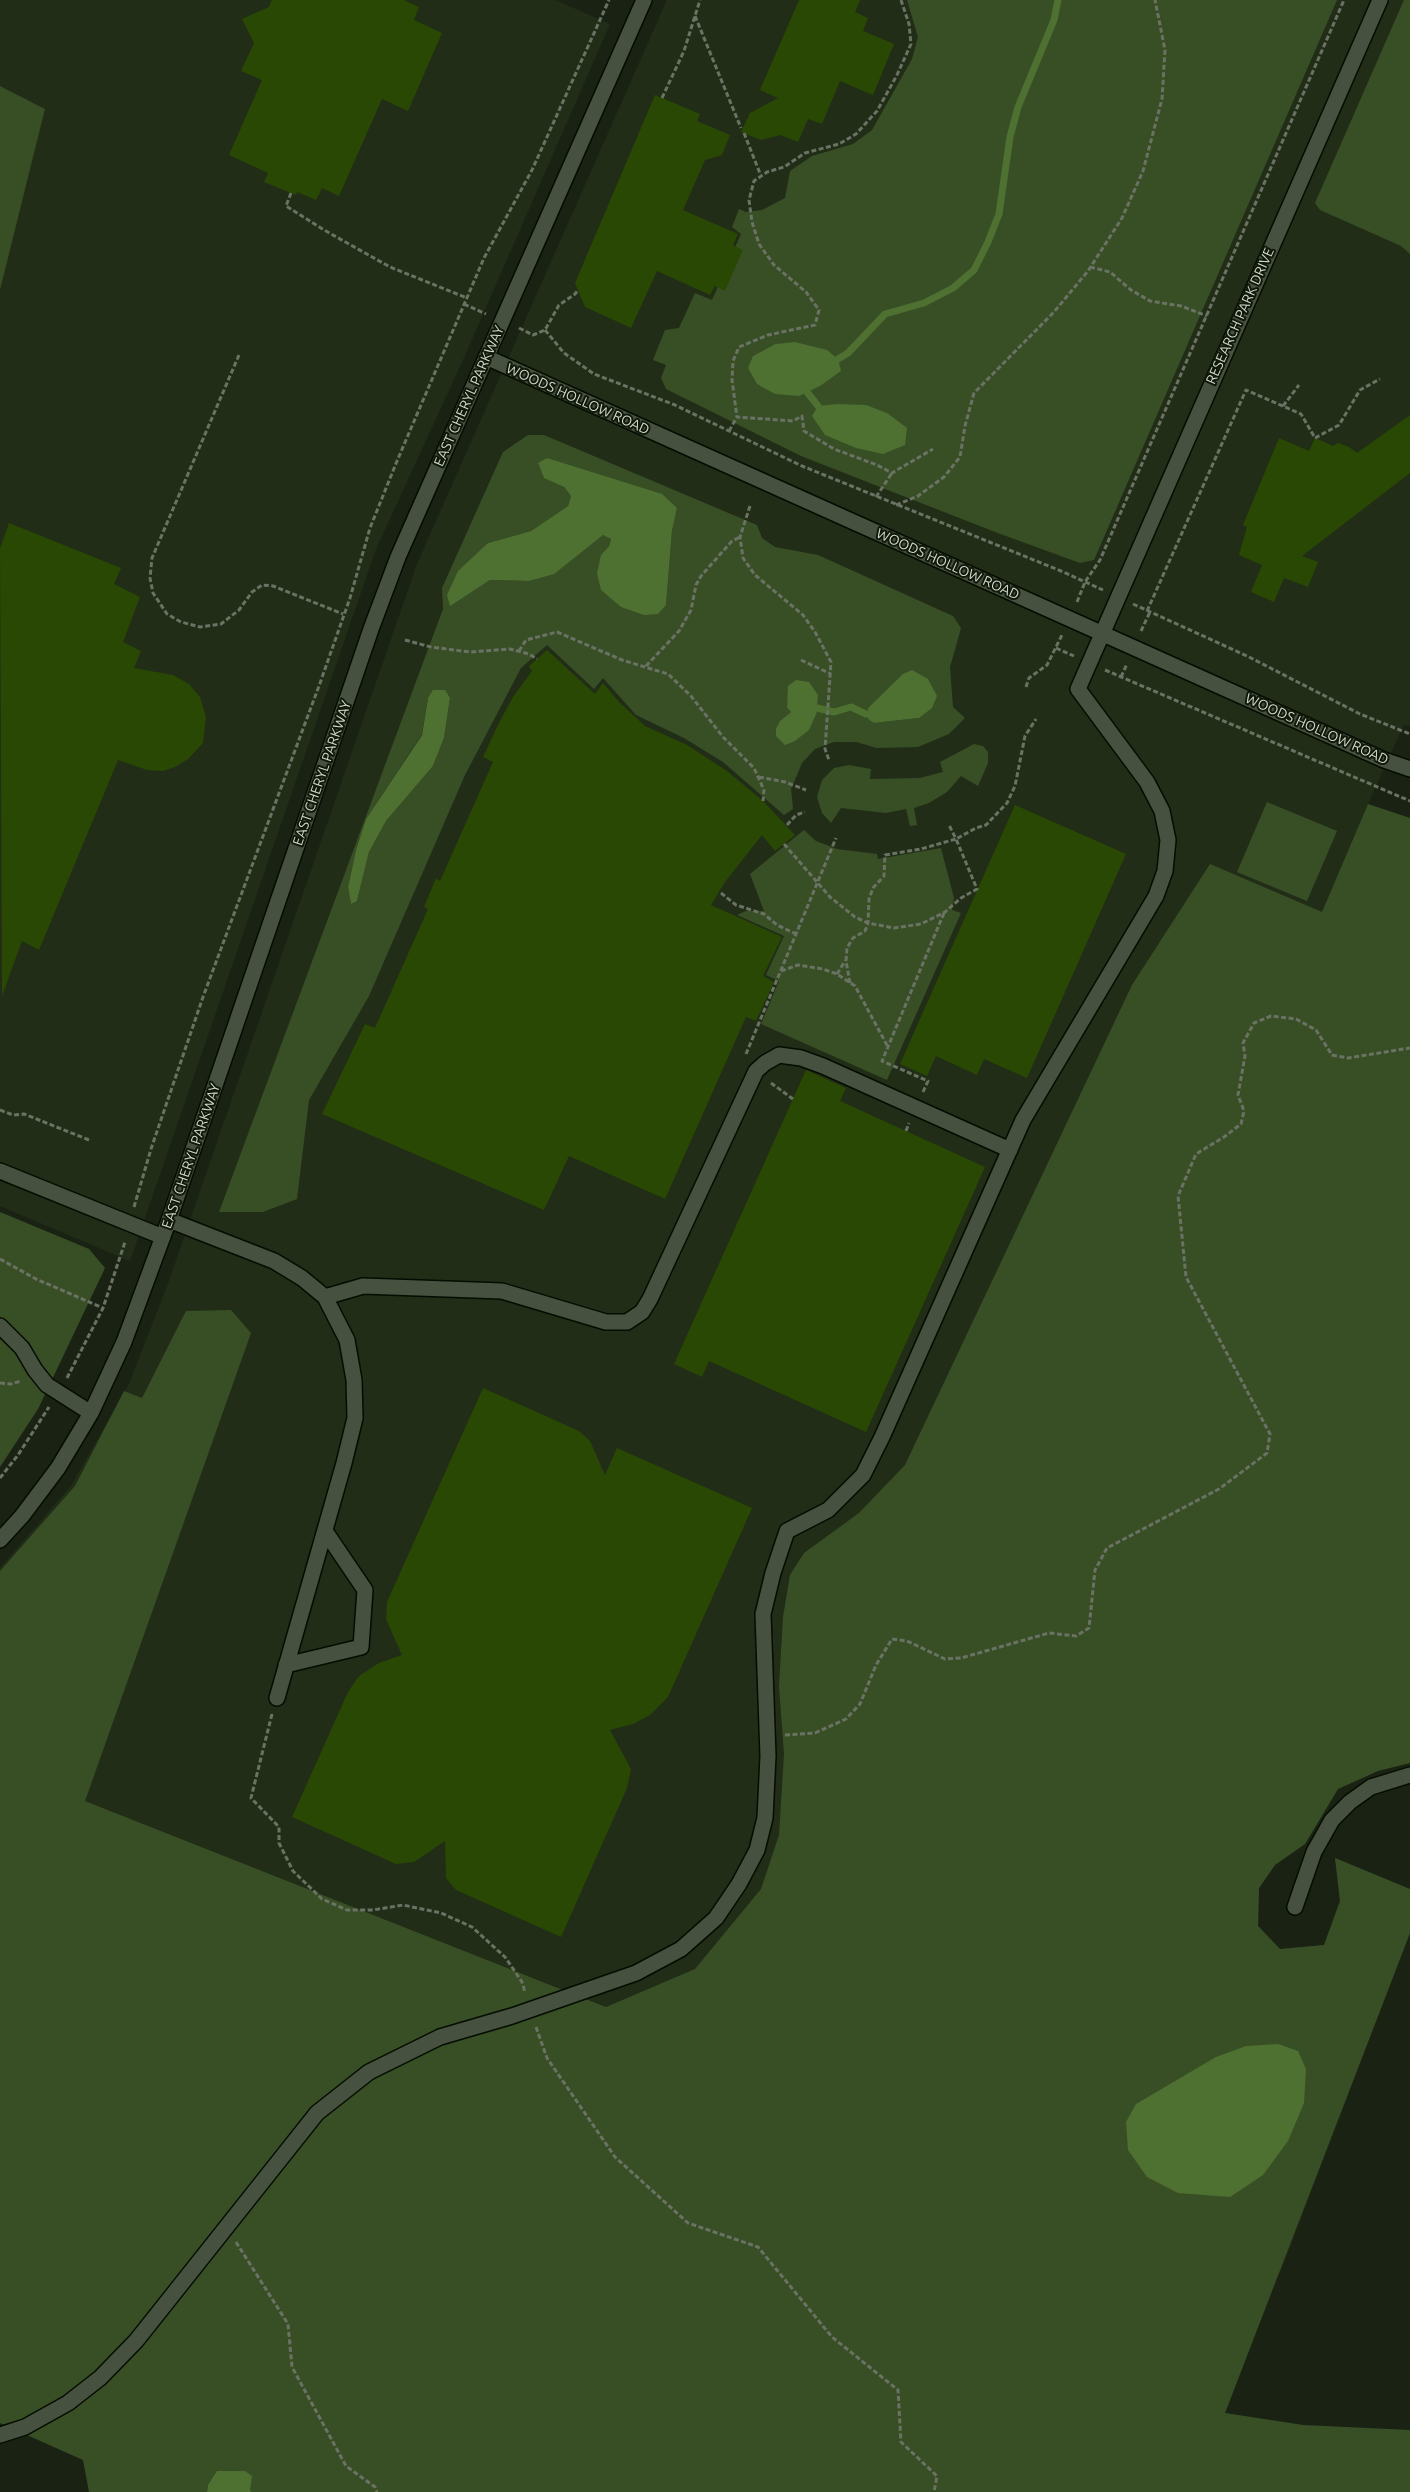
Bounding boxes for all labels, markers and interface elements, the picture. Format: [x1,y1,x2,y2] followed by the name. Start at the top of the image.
[1202,245,1278,387] street label: RESEARCH PARK DRIVE
[430,323,508,469] street label: EAST CHERYL PARKWAY
[504,360,652,438] street label: WOODS HOLLOW ROAD
[874,525,1022,603] street label: WOODS HOLLOW ROAD
[1243,690,1391,768] street label: WOODS HOLLOW ROAD
[289,698,355,848] street label: EAST CHERYL PARKWAY
[158,1081,224,1231] street label: EAST CHERYL PARKWAY

